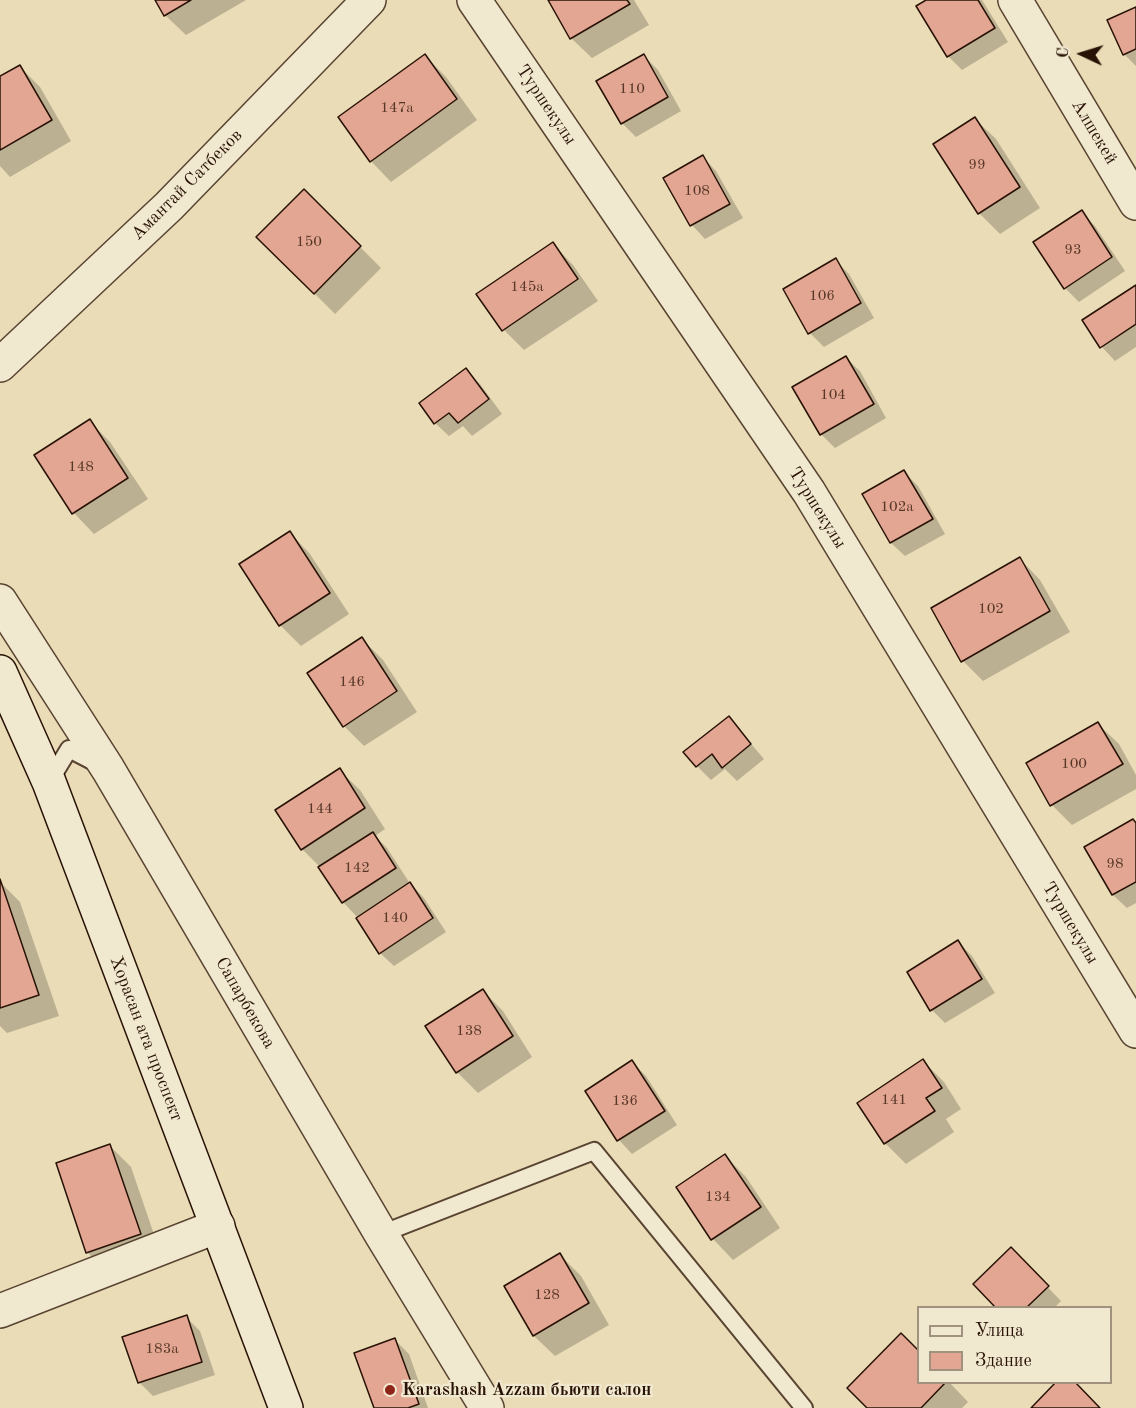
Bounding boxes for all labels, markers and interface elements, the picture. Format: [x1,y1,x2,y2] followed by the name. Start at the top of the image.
[1052,24,1112,84] north arrow
[1056,47,1072,59] text: С
[511,61,581,149] street label: Туршекулы
[619,80,645,98] house number: 110
[1066,96,1122,168] street label: Алшекей
[380,99,414,117] house number: 147а
[127,125,247,245] street label: Амантай Сатбеков
[968,156,986,174] house number: 99
[684,182,710,200] house number: 108
[296,233,322,251] house number: 150
[1064,241,1082,259] house number: 93
[510,278,544,296] house number: 145а
[809,287,835,305] house number: 106
[820,386,846,404] house number: 104
[68,458,94,476] house number: 148
[783,463,851,553] street label: Туршекулы
[880,498,914,516] house number: 102а
[978,600,1004,618] house number: 102
[339,673,365,691] house number: 146
[1061,755,1087,773] house number: 100
[307,800,333,818] house number: 144
[1106,855,1124,873] house number: 98
[344,859,370,877] house number: 142
[1037,878,1103,968] street label: Туршекулы
[382,909,408,927] house number: 140
[105,954,187,1124] street label: Хорасан ата проспект
[210,954,280,1052] street label: Сапарбекова
[456,1022,482,1040] house number: 138
[881,1091,907,1109] house number: 141
[612,1092,638,1110] house number: 136
[705,1188,731,1206] house number: 134
[534,1286,560,1304] house number: 128
[917,1306,1112,1384] legend
[975,1322,1024,1340] text: Улица
[145,1340,179,1358] house number: 183а
[975,1352,1032,1370] text: Здание
[402,1379,651,1401] place label: Karashash Azzam бьюти салон
[383,1383,397,1397] marker: Karashash Azzam бьюти салон

